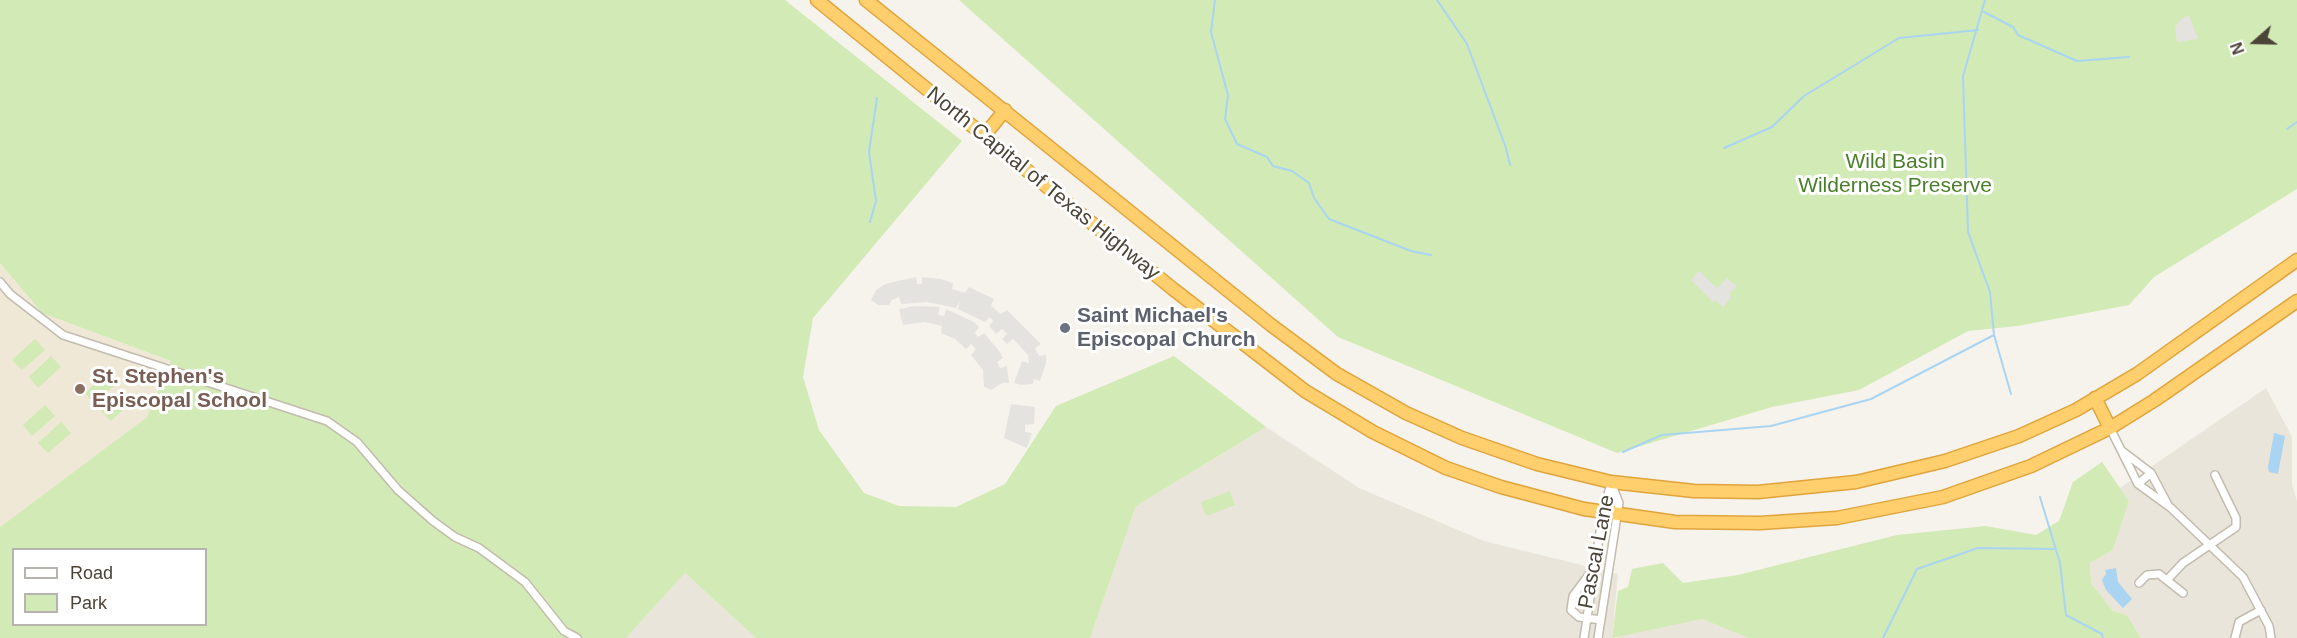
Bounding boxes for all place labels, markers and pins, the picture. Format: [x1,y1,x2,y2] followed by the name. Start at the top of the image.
[1077,303,1256,353] place label: Saint Michael's Episcopal Church
[1058,321,1072,335] marker: Saint Michael's Episcopal Church
[92,364,267,414] place label: St. Stephen's Episcopal School
[73,382,87,396] marker: St. Stephen's Episcopal School

